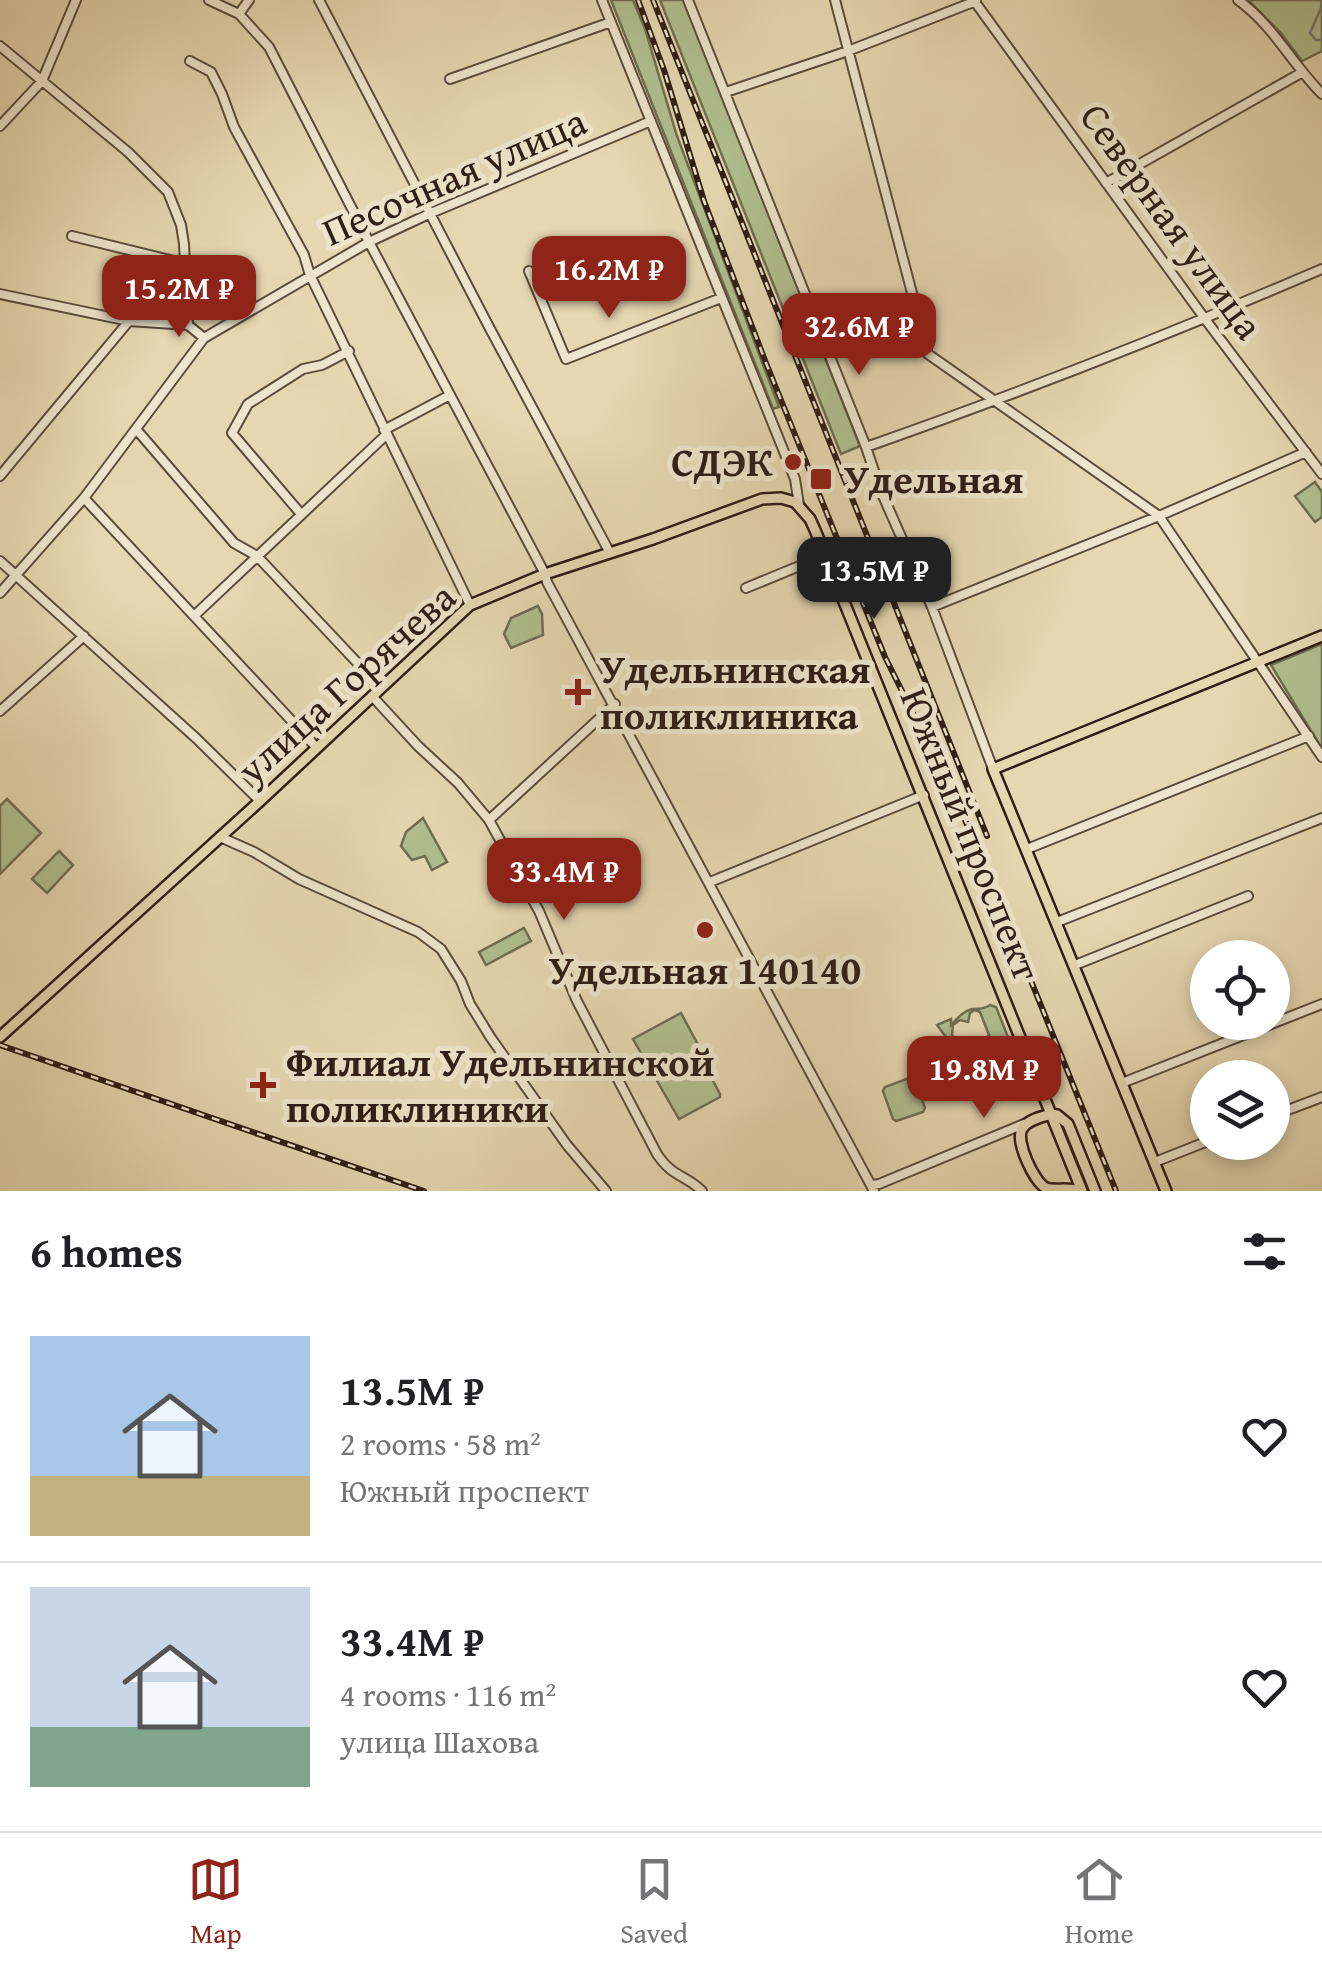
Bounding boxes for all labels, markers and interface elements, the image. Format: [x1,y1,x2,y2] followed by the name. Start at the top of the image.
[1066,90,1278,351] street label: Северная улица
[312,91,595,260] street label: Песочная улица
[517,236,701,321] pin: 16.2M ₽
[554,245,664,292] text: 16.2M ₽
[87,255,271,340] pin: 15.2M ₽
[124,264,234,311] text: 15.2M ₽
[767,293,951,378] pin: 32.6M ₽
[804,302,914,349] text: 32.6M ₽
[671,432,773,491] place label: СДЭК
[844,449,1023,508] place label: Удельная
[782,451,804,473] marker: СДЭК
[808,466,834,492] marker: Удельная
[782,537,966,622] pin: 13.5M ₽
[819,546,929,593] text: 13.5M ₽
[222,568,468,798] street label: улица Горячева
[600,639,870,744] place label: Удельнинская поликлиника
[565,679,591,705] marker: Удельнинская поликлиника
[886,679,1057,990] street label: Южный проспект
[472,838,656,923] pin: 33.4M ₽
[509,847,619,894] text: 33.4M ₽
[694,919,716,941] marker: Удельная 140140
[549,940,861,999] place label: Удельная 140140
[1190,940,1290,1160] map controls
[1190,940,1290,1040] button: locate
[286,1032,715,1137] place label: Филиал Удельнинской поликлиники
[892,1036,1076,1121] pin: 19.8M ₽
[929,1045,1039,1092] text: 19.8M ₽
[1190,1060,1290,1160] button: layers
[250,1072,276,1098] marker: Филиал Удельнинской поликлиники
[30,1221,183,1282] text: 6 homes
[1237,1224,1292,1279] icon: filters
[340,1359,484,1420] text: 13.5M ₽
[110,1376,230,1496] icon: home
[1237,1409,1292,1464] icon: heart
[340,1420,541,1467] text: 2 rooms · 58 m²
[340,1467,589,1514] text: Южный проспект
[340,1610,484,1671] text: 33.4M ₽
[110,1627,230,1747] icon: home
[1237,1660,1292,1715] icon: heart
[340,1671,556,1718] text: 4 rooms · 116 m²
[340,1718,539,1765] text: улица Шахова
[188,1852,243,1953] tab: Map
[620,1852,688,1953] tab: Saved
[1065,1852,1134,1953] tab: Home

